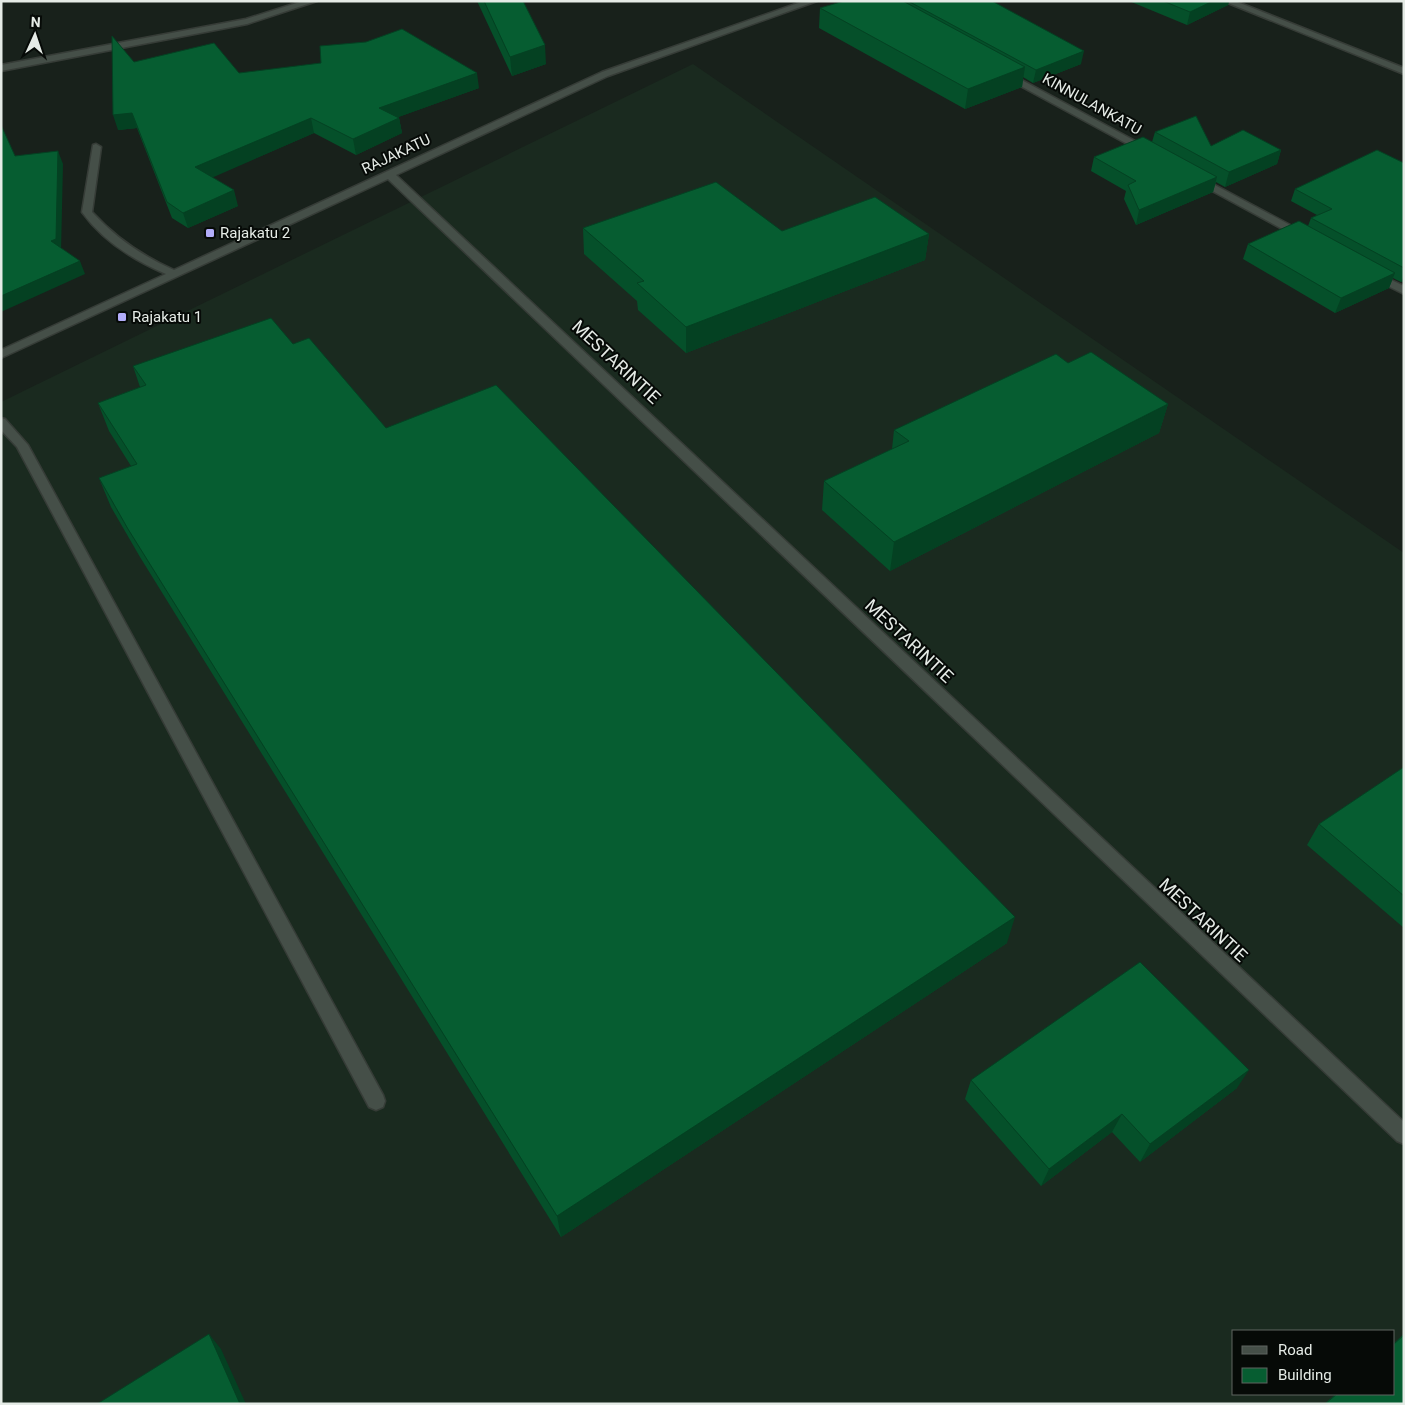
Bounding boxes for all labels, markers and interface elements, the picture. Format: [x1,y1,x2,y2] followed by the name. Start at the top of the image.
[10,10,60,60] north arrow
[30,14,41,30] text: N
[1039,69,1145,139] street label: KINNULANKATU
[359,130,433,178] street label: RAJAKATU
[220,224,290,242] place label: Rajakatu 2
[204,227,216,239] marker: Rajakatu 2
[132,308,202,326] place label: Rajakatu 1
[116,311,128,323] marker: Rajakatu 1
[568,315,665,408] street label: MESTARINTIE
[861,594,958,687] street label: MESTARINTIE
[1155,873,1252,966] street label: MESTARINTIE
[1232,1330,1395,1395] legend
[1278,1341,1312,1359] text: Road
[1278,1366,1332,1384] text: Building

